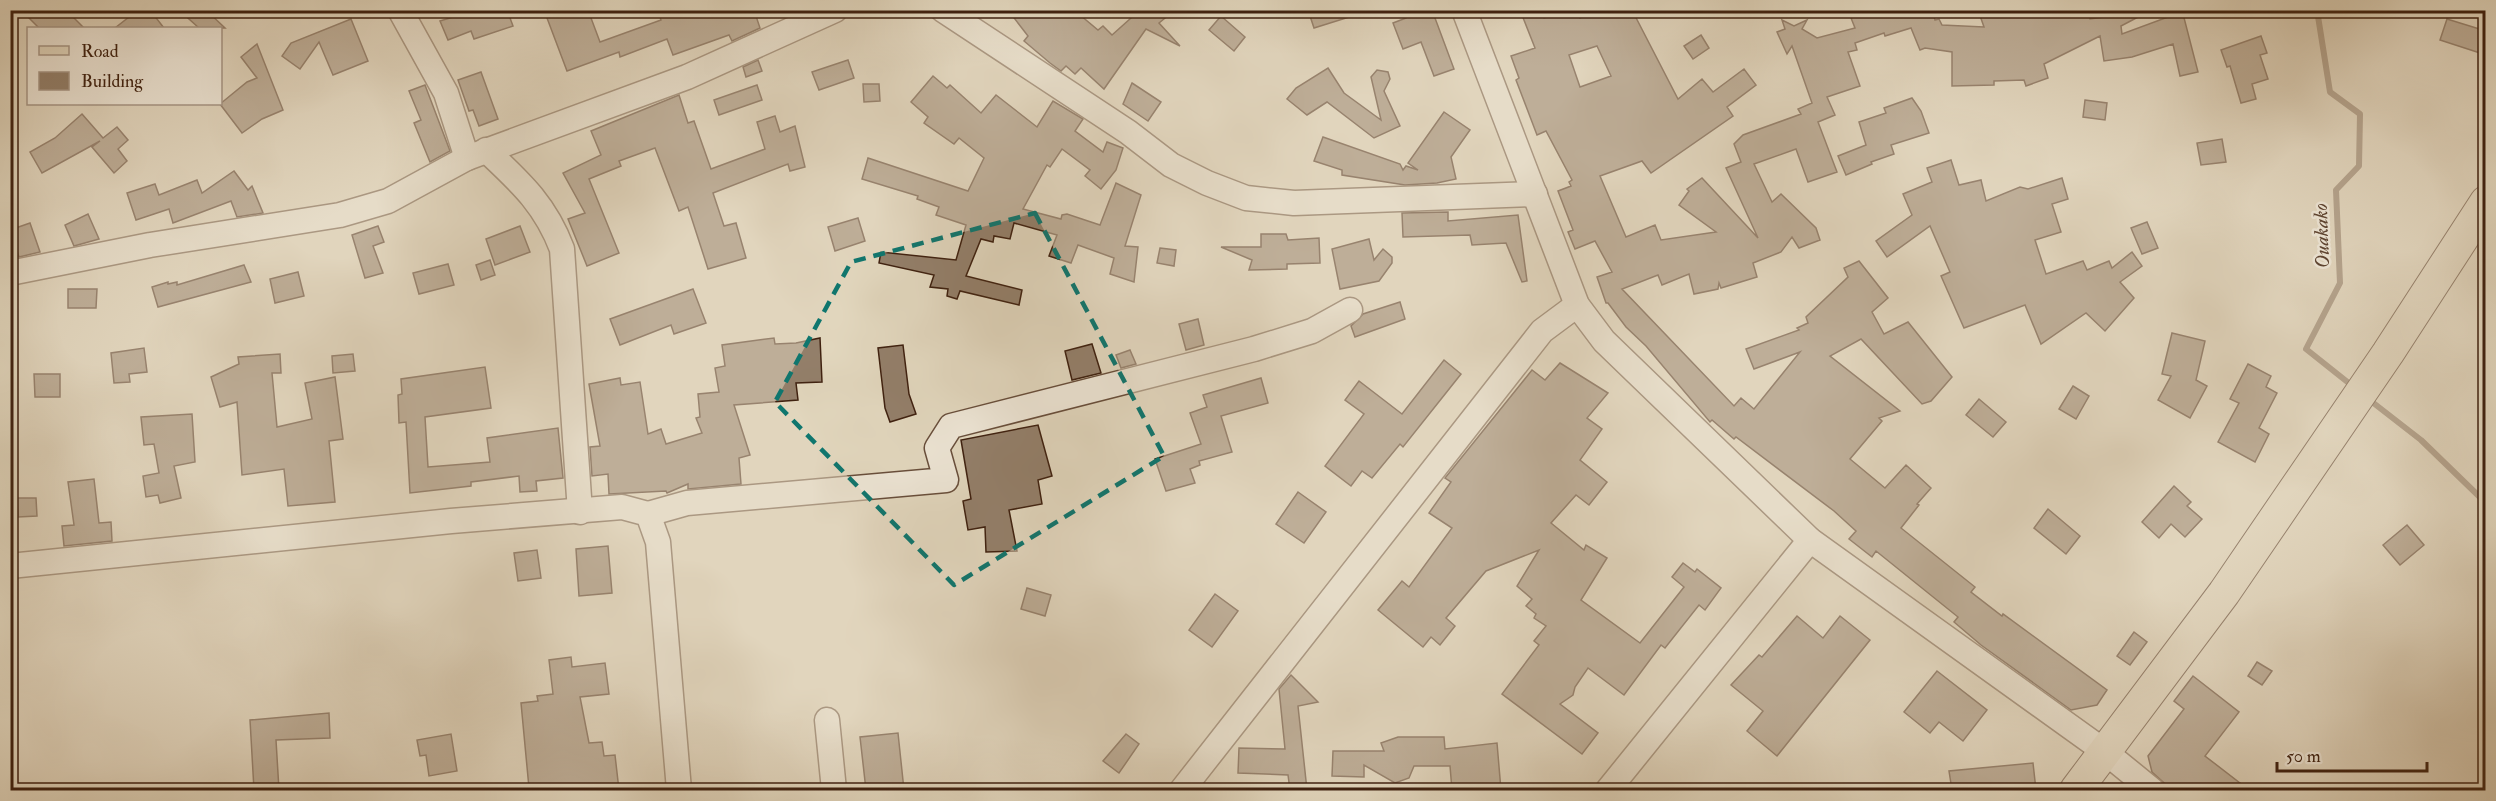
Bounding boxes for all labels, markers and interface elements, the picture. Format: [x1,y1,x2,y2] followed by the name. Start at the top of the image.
[27,27,222,105] legend
[81,40,119,63] text: Road
[81,70,144,93] text: Building
[2308,203,2335,269] water label: Ouakako
[2277,735,2427,773] scale bar
[2286,745,2321,768] text: 50 m

